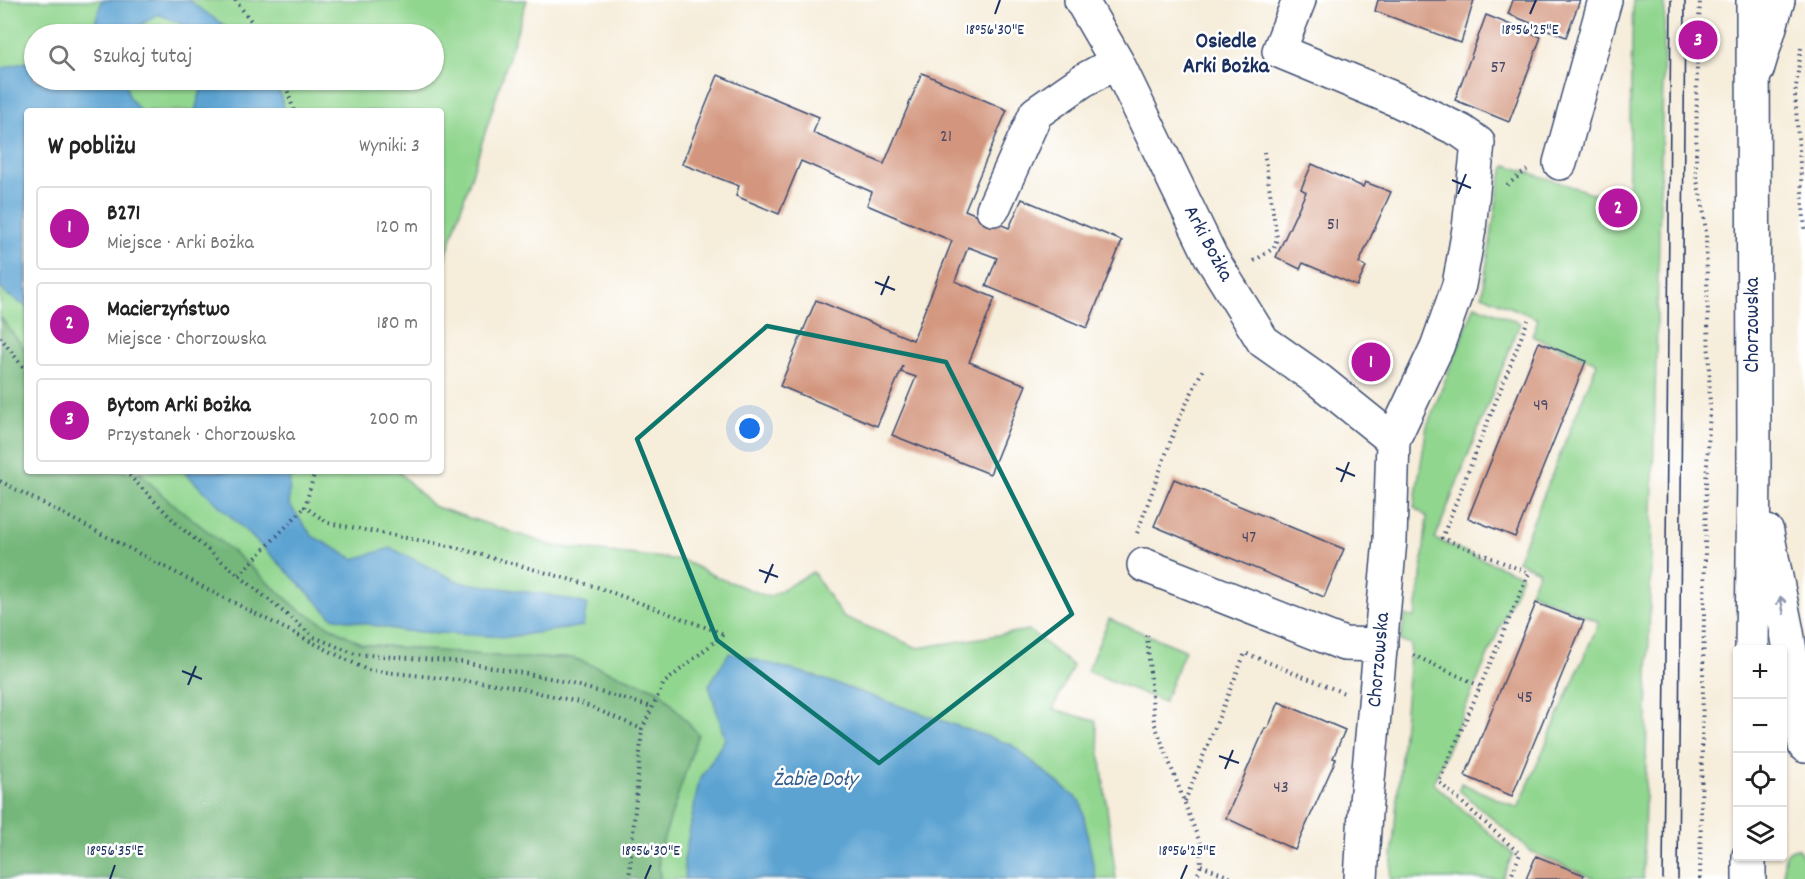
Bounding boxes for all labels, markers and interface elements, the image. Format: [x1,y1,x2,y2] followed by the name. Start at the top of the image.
[1678,18,1718,63] pin: 3
[966,20,1024,42] text: 18°56'30"E
[1501,20,1559,42] text: 18°56'25"E
[24,24,444,90] search box
[1183,27,1270,83] district label: Osiedle Arki Bożka
[45,41,78,74] icon: search
[93,42,192,73] text: Szukaj tutaj
[1490,56,1506,81] house number: 57
[940,125,952,150] house number: 21
[48,129,136,166] text: W pobliżu
[359,133,420,161] text: Wyniki: 3
[1598,186,1638,230] pin: 2
[107,199,140,230] text: B271
[1174,201,1240,288] street label: Arki Bożka
[1327,213,1339,238] house number: 51
[67,214,72,242] text: 1
[376,214,418,242] text: 120 m
[107,230,254,258] text: Miejsce · Arki Bożka
[1739,276,1769,373] street label: Chorzowska
[107,295,230,326] text: Macierzyństwo
[65,310,74,338] text: 2
[376,310,418,338] text: 180 m
[107,326,266,354] text: Miejsce · Chorzowska
[1352,340,1390,385] pin: 1
[107,391,251,422] text: Bytom Arki Bożka
[1533,394,1549,419] house number: 49
[65,406,74,434] text: 3
[369,406,418,434] text: 200 m
[735,414,764,443] your location
[107,422,295,450] text: Przystanek · Chorzowska
[1242,526,1256,551] house number: 47
[1775,596,1787,615] one-way arrow
[1361,610,1399,709] street label: Chorzowska
[1733,645,1787,861] map controls
[1733,645,1787,699] button: +
[1517,686,1533,711] house number: 45
[1733,699,1787,753] button: −
[1733,753,1787,807] button: locate
[773,765,860,796] water label: Żabie Doły
[1273,776,1289,801] house number: 43
[1733,807,1787,861] button: layers
[86,841,144,863] text: 18°56'35"E
[622,841,680,863] text: 18°56'30"E
[1158,841,1216,863] text: 18°56'25"E

